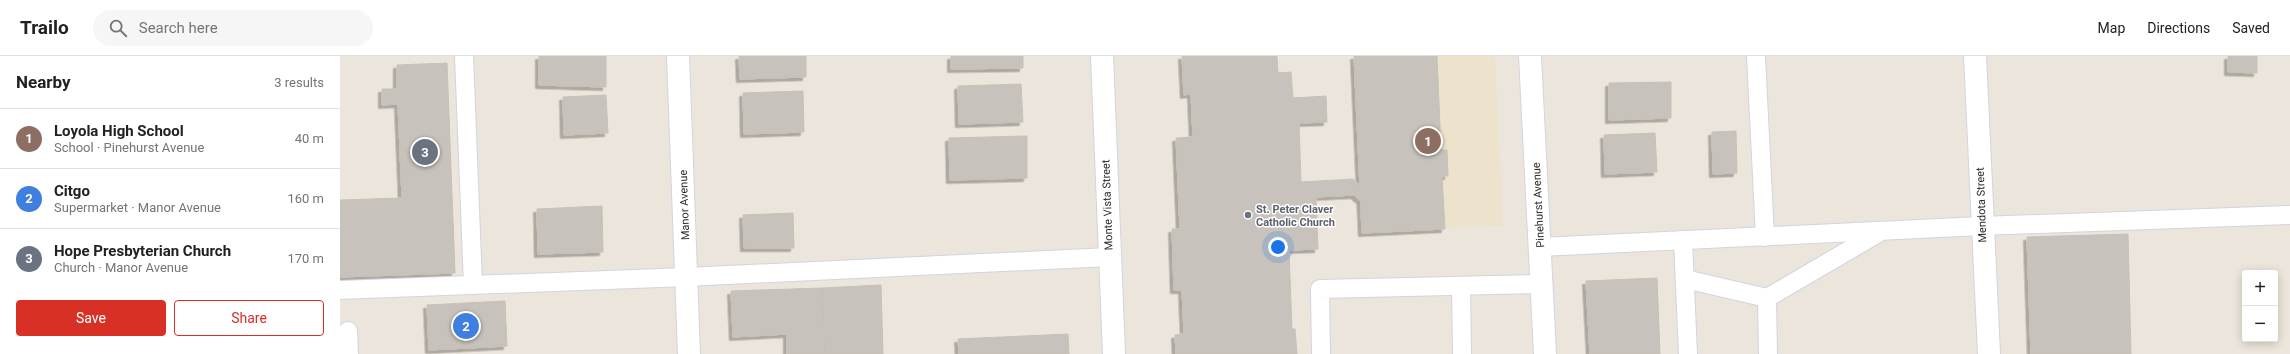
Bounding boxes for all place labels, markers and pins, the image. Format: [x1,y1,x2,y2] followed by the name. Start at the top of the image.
[1415,126,1441,156] pin: 1
[412,137,438,167] pin: 3
[1256,203,1335,229] place label: St. Peter Claver Catholic Church
[1243,210,1253,220] marker: St. Peter Claver Catholic Church
[453,311,479,341] pin: 2

